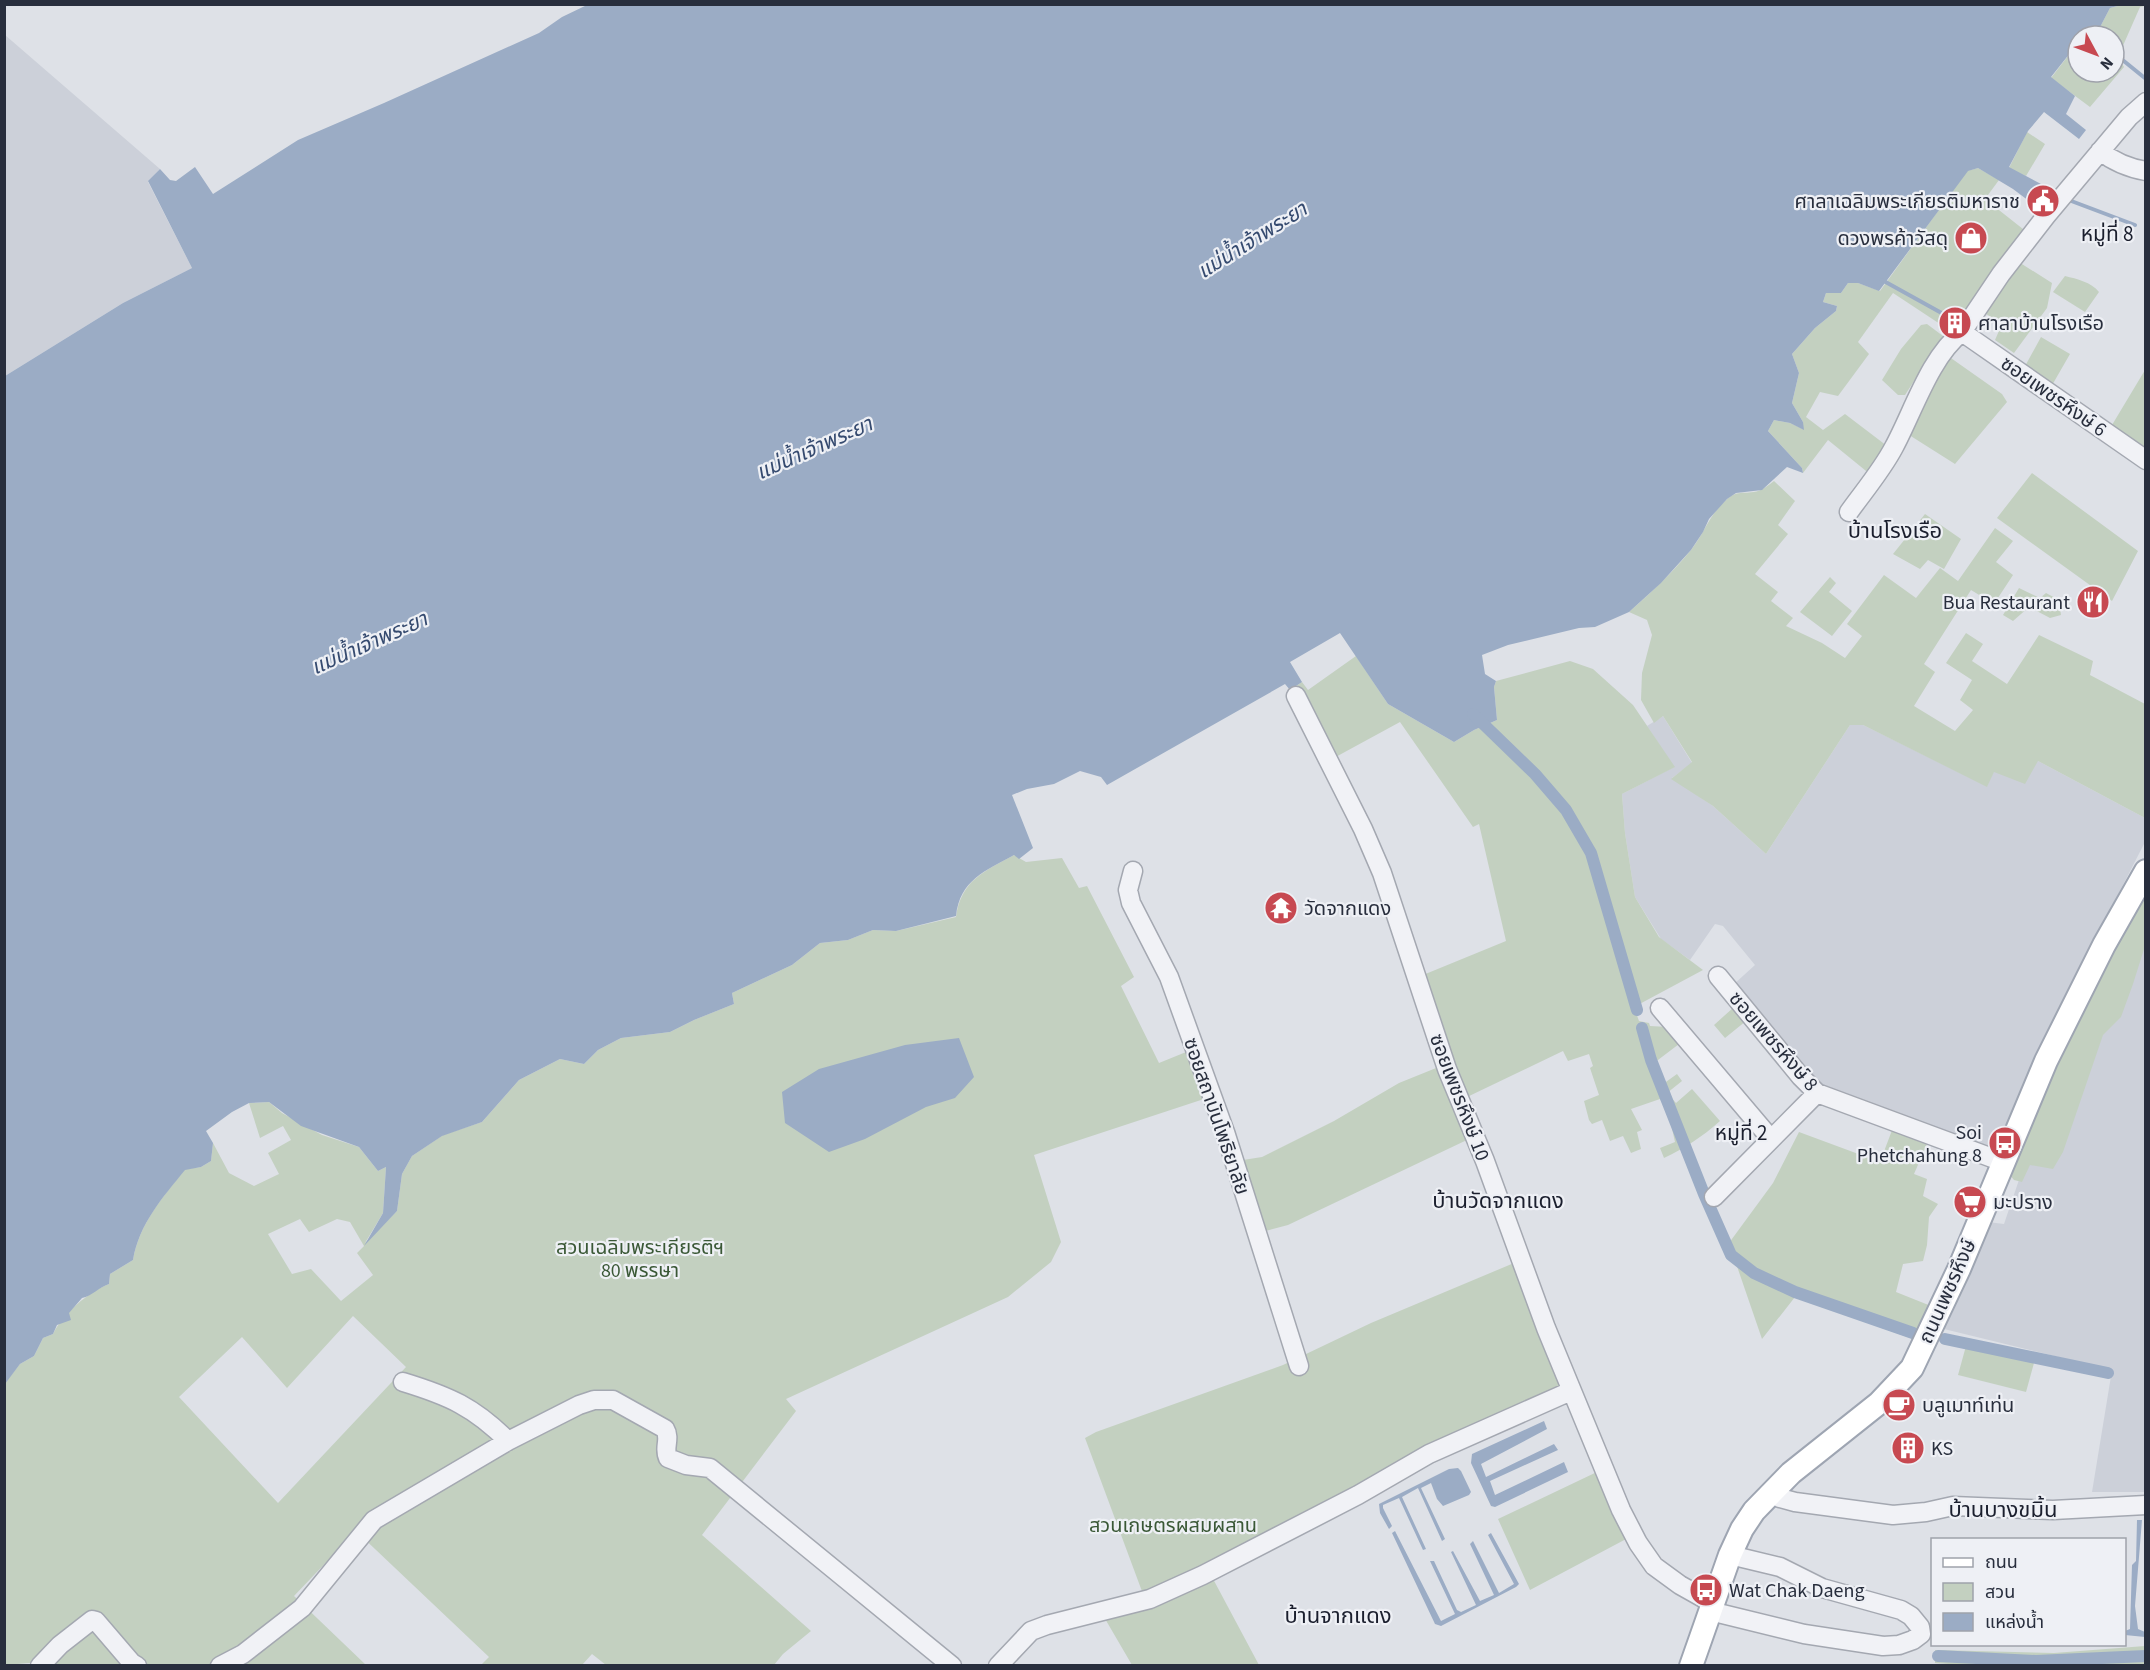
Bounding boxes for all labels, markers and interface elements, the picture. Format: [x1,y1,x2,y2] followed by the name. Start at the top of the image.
[2066,24,2126,84] north arrow
[2095,52,2118,74] text: N
[2025,183,2061,219] public building icon: ศาลาเฉลิมพระเกียรติมหาราช
[1795,188,2020,216] place label: ศาลาเฉลิมพระเกียรติมหาราช
[1191,194,1314,286] water label: แม่น้ำเจ้าพระยา
[2081,219,2133,249] district label: หมู่ที่ 8
[1953,220,1989,256] shop icon: ดวงพรค้าวัสดุ
[1837,225,1948,253] place label: ดวงพรค้าวัสดุ
[1937,305,1973,341] building icon: ศาลาบ้านโรงเรือ
[1978,310,2104,338] place label: ศาลาบ้านโรงเรือ
[1995,350,2112,444] street label: ซอยเพชรหึงษ์ 6
[751,408,878,487] water label: แม่น้ำเจ้าพระยา
[1848,515,1942,547] district label: บ้านโรงเรือ
[2075,584,2111,620] restaurant icon: Bua Restaurant
[1943,589,2070,617] place label: Bua Restaurant
[306,603,433,682] water label: แม่น้ำเจ้าพระยา
[1263,890,1299,926] temple icon: วัดจากแดง
[1304,895,1391,923] place label: วัดจากแดง
[1722,986,1824,1098] street label: ซอยเพชรหึงษ์ 8
[1422,1030,1496,1165] street label: ซอยเพชรหึงษ์ 10
[1176,1034,1256,1199] street label: ซอยสถาบันโพธิยาลัย
[1715,1118,1767,1148] district label: หมู่ที่ 2
[1857,1119,1982,1170] place label: Soi Phetchahung 8
[1987,1125,2023,1161] bus stop icon: Soi Phetchahung 8
[1952,1184,1988,1220] supermarket icon: มะปราง
[1432,1185,1564,1217] district label: บ้านวัดจากแดง
[1993,1189,2053,1217] place label: มะปราง
[556,1234,724,1285] park label: สวนเฉลิมพระเกียรติฯ 80 พรรษา
[1912,1234,1984,1348] street label: ถนนเพชรหึงษ์
[1881,1387,1917,1423] cafe icon: บลูเมาท์เท่น
[1922,1392,2014,1420] place label: บลูเมาท์เท่น
[1890,1430,1926,1466] building icon: KS
[1931,1435,1953,1463] place label: KS
[1949,1494,2057,1526] district label: บ้านบางขมิ้น
[1089,1512,1257,1540] park label: สวนเกษตรผสมผสาน
[1931,1538,2126,1646] legend
[1985,1550,2018,1575] text: ถนน
[1688,1572,1724,1608] bus stop icon: Wat Chak Daeng
[1729,1577,1865,1605] place label: Wat Chak Daeng
[1985,1580,2015,1605] text: สวน
[1284,1600,1392,1632] district label: บ้านจากแดง
[1985,1609,2044,1635] text: แหล่งน้ำ

